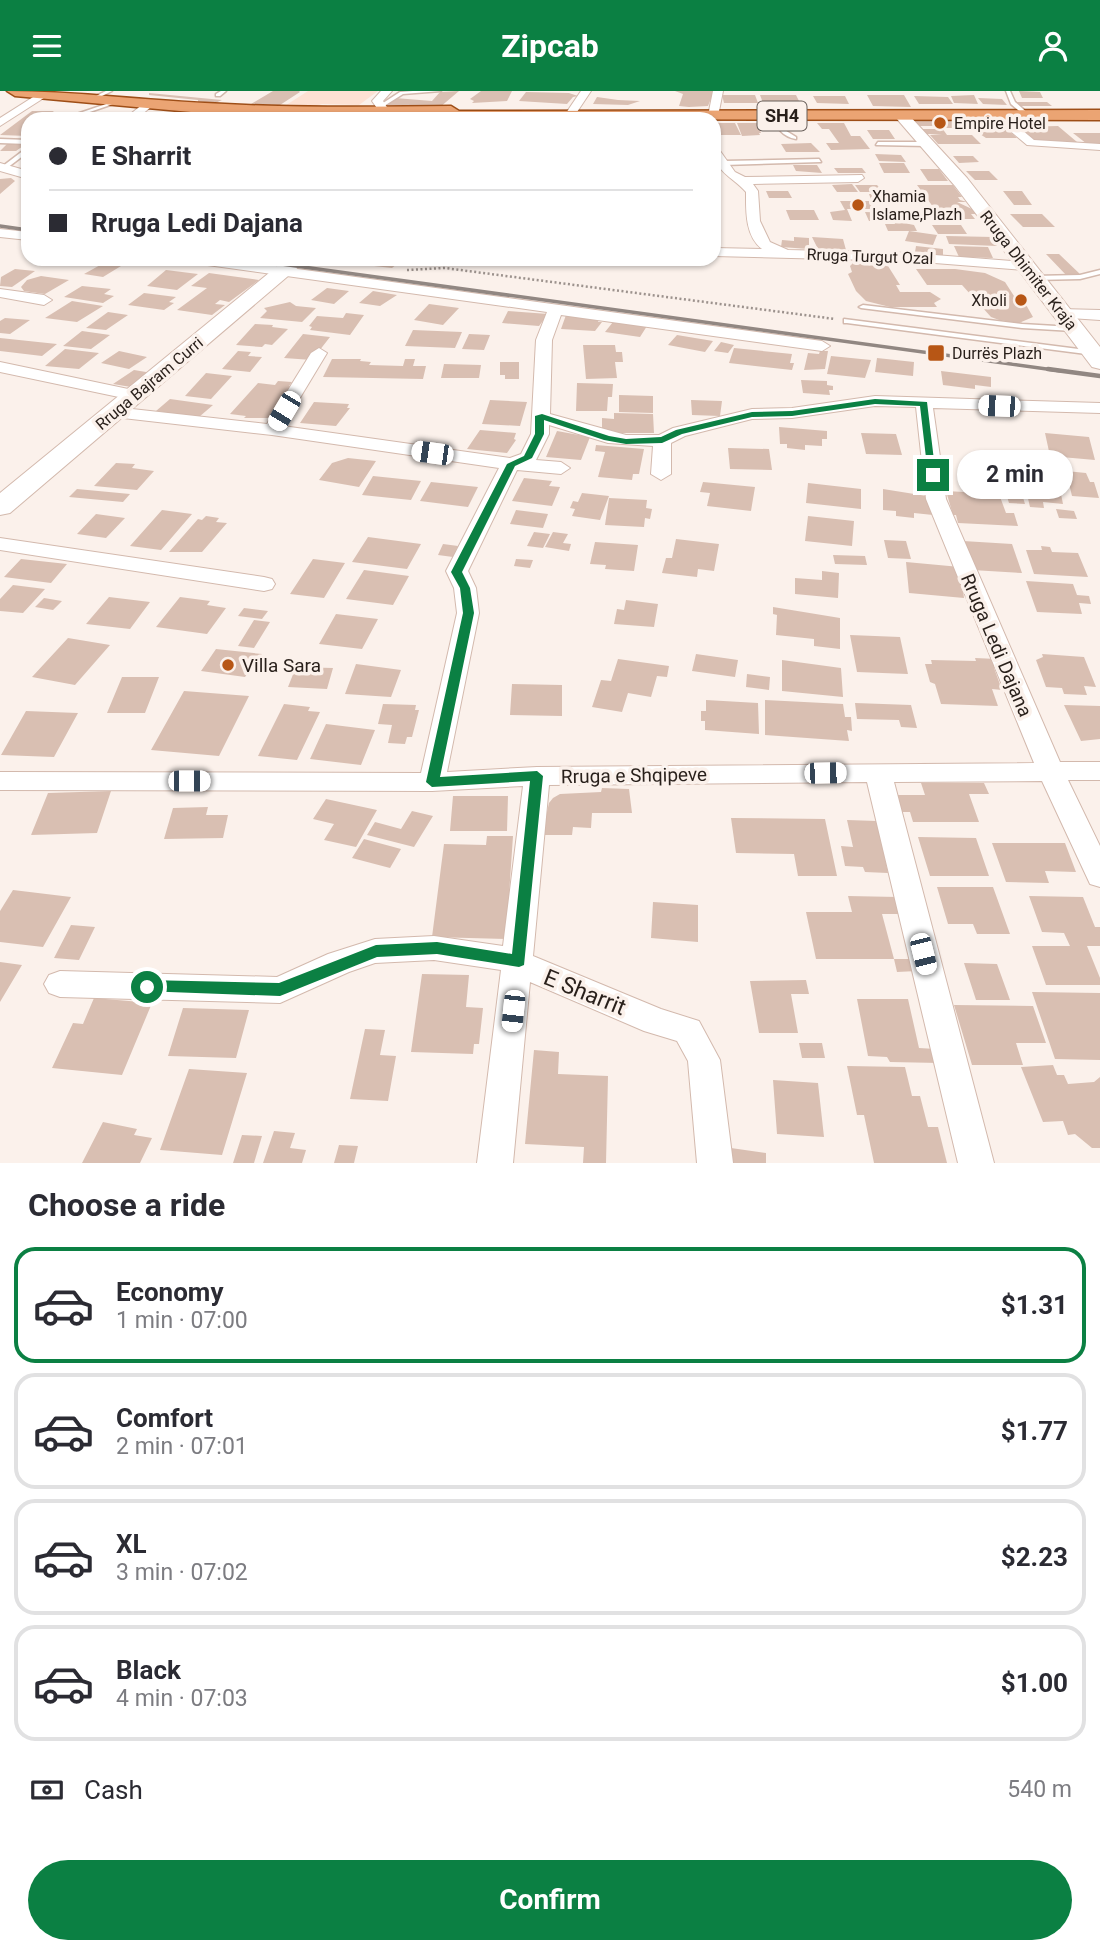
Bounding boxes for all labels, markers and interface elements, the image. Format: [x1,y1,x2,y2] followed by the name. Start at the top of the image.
[28,27,66,65] icon: menu
[501,27,599,65] text: Zipcab
[1034,27,1072,65] icon: person
[758,101,806,131] road number: SH4
[954,114,1046,133] place label: Empire Hotel
[932,115,948,131] marker: Empire Hotel
[91,141,191,171] text: E Sharrit
[872,187,962,224] place label: Xhamia Islame,Plazh
[850,197,866,213] marker: Xhamia Islame,Plazh
[976,207,1081,334] street label: Rruga Dhimiter Kraja
[91,208,303,238] text: Rruga Ledi Dajana
[806,245,934,268] street label: Rruga Turgut Ozal
[971,291,1007,310] place label: Xholi
[1013,292,1029,308] marker: Xholi
[92,333,207,434] street label: Rruga Bajram Curri
[926,343,946,363] marker: Durrës Plazh
[952,344,1042,363] place label: Durrës Plazh
[265,388,304,434] car
[978,395,1021,417] car
[410,440,455,466] car
[958,451,1073,499] callout: 2 min
[917,459,949,491] route end
[986,461,1044,488] text: 2 min
[956,570,1037,720] street label: Rruga Ledi Dajana
[242,654,321,677] place label: Villa Sara
[220,657,236,673] marker: Villa Sara
[804,762,847,784] car
[561,763,707,788] street label: Rruga e Shqipeve
[169,771,211,792] car
[908,931,939,977] car
[540,964,630,1021] street label: E Sharrit
[131,971,163,1003] route start
[501,989,526,1033] car
[28,1186,225,1224] text: Choose a ride
[32,1274,95,1337] icon: car
[116,1277,223,1307] text: Economy
[1001,1290,1068,1320] text: $1.31
[116,1307,248,1334] text: 1 min · 07:00
[32,1400,95,1463] icon: car
[116,1403,213,1433] text: Comfort
[1001,1416,1068,1446] text: $1.77
[116,1433,248,1460] text: 2 min · 07:01
[32,1526,95,1589] icon: car
[116,1529,147,1559] text: XL
[1001,1542,1068,1572] text: $2.23
[116,1559,248,1586] text: 3 min · 07:02
[32,1652,95,1715] icon: car
[116,1655,181,1685] text: Black
[1001,1668,1068,1698] text: $1.00
[116,1685,248,1712] text: 4 min · 07:03
[28,1771,66,1809] icon: cash
[84,1775,143,1805] text: Cash
[1007,1776,1072,1803] text: 540 m
[28,1860,1072,1940] button: Confirm

